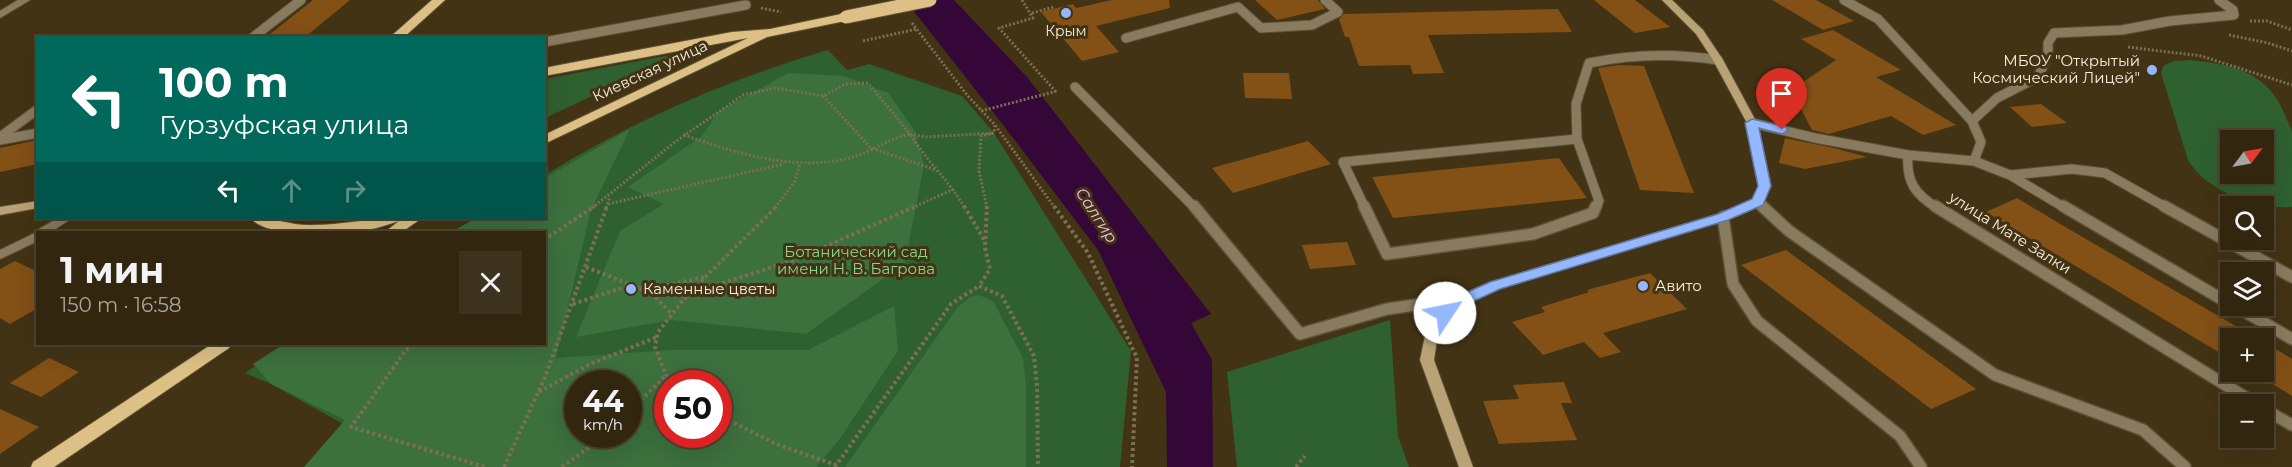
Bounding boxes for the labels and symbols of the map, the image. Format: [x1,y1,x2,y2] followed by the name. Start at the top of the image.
[1059,6,1073,20] marker: Крым
[1045,22,1087,40] place label: Крым
[589,36,710,106] street label: Киевская улица
[1972,51,2140,87] place label: МБОУ "Открытый Космический Лицей"
[2145,63,2159,77] marker: МБОУ "Открытый Космический Лицей"
[1756,68,1807,130] pin
[2220,130,2274,184] north arrow
[1072,184,1121,247] water label: Салгир
[1945,187,2075,278] street label: улица Мате Залки
[777,242,935,278] park label: Ботанический сад имени Н. В. Багрова
[1655,276,1702,295] place label: Авито
[643,279,776,298] place label: Каменные цветы
[1636,279,1650,293] marker: Авито
[1413,281,1477,345] position arrow
[624,282,638,296] marker: Каменные цветы
[654,370,732,448] speed limit sign: 50

